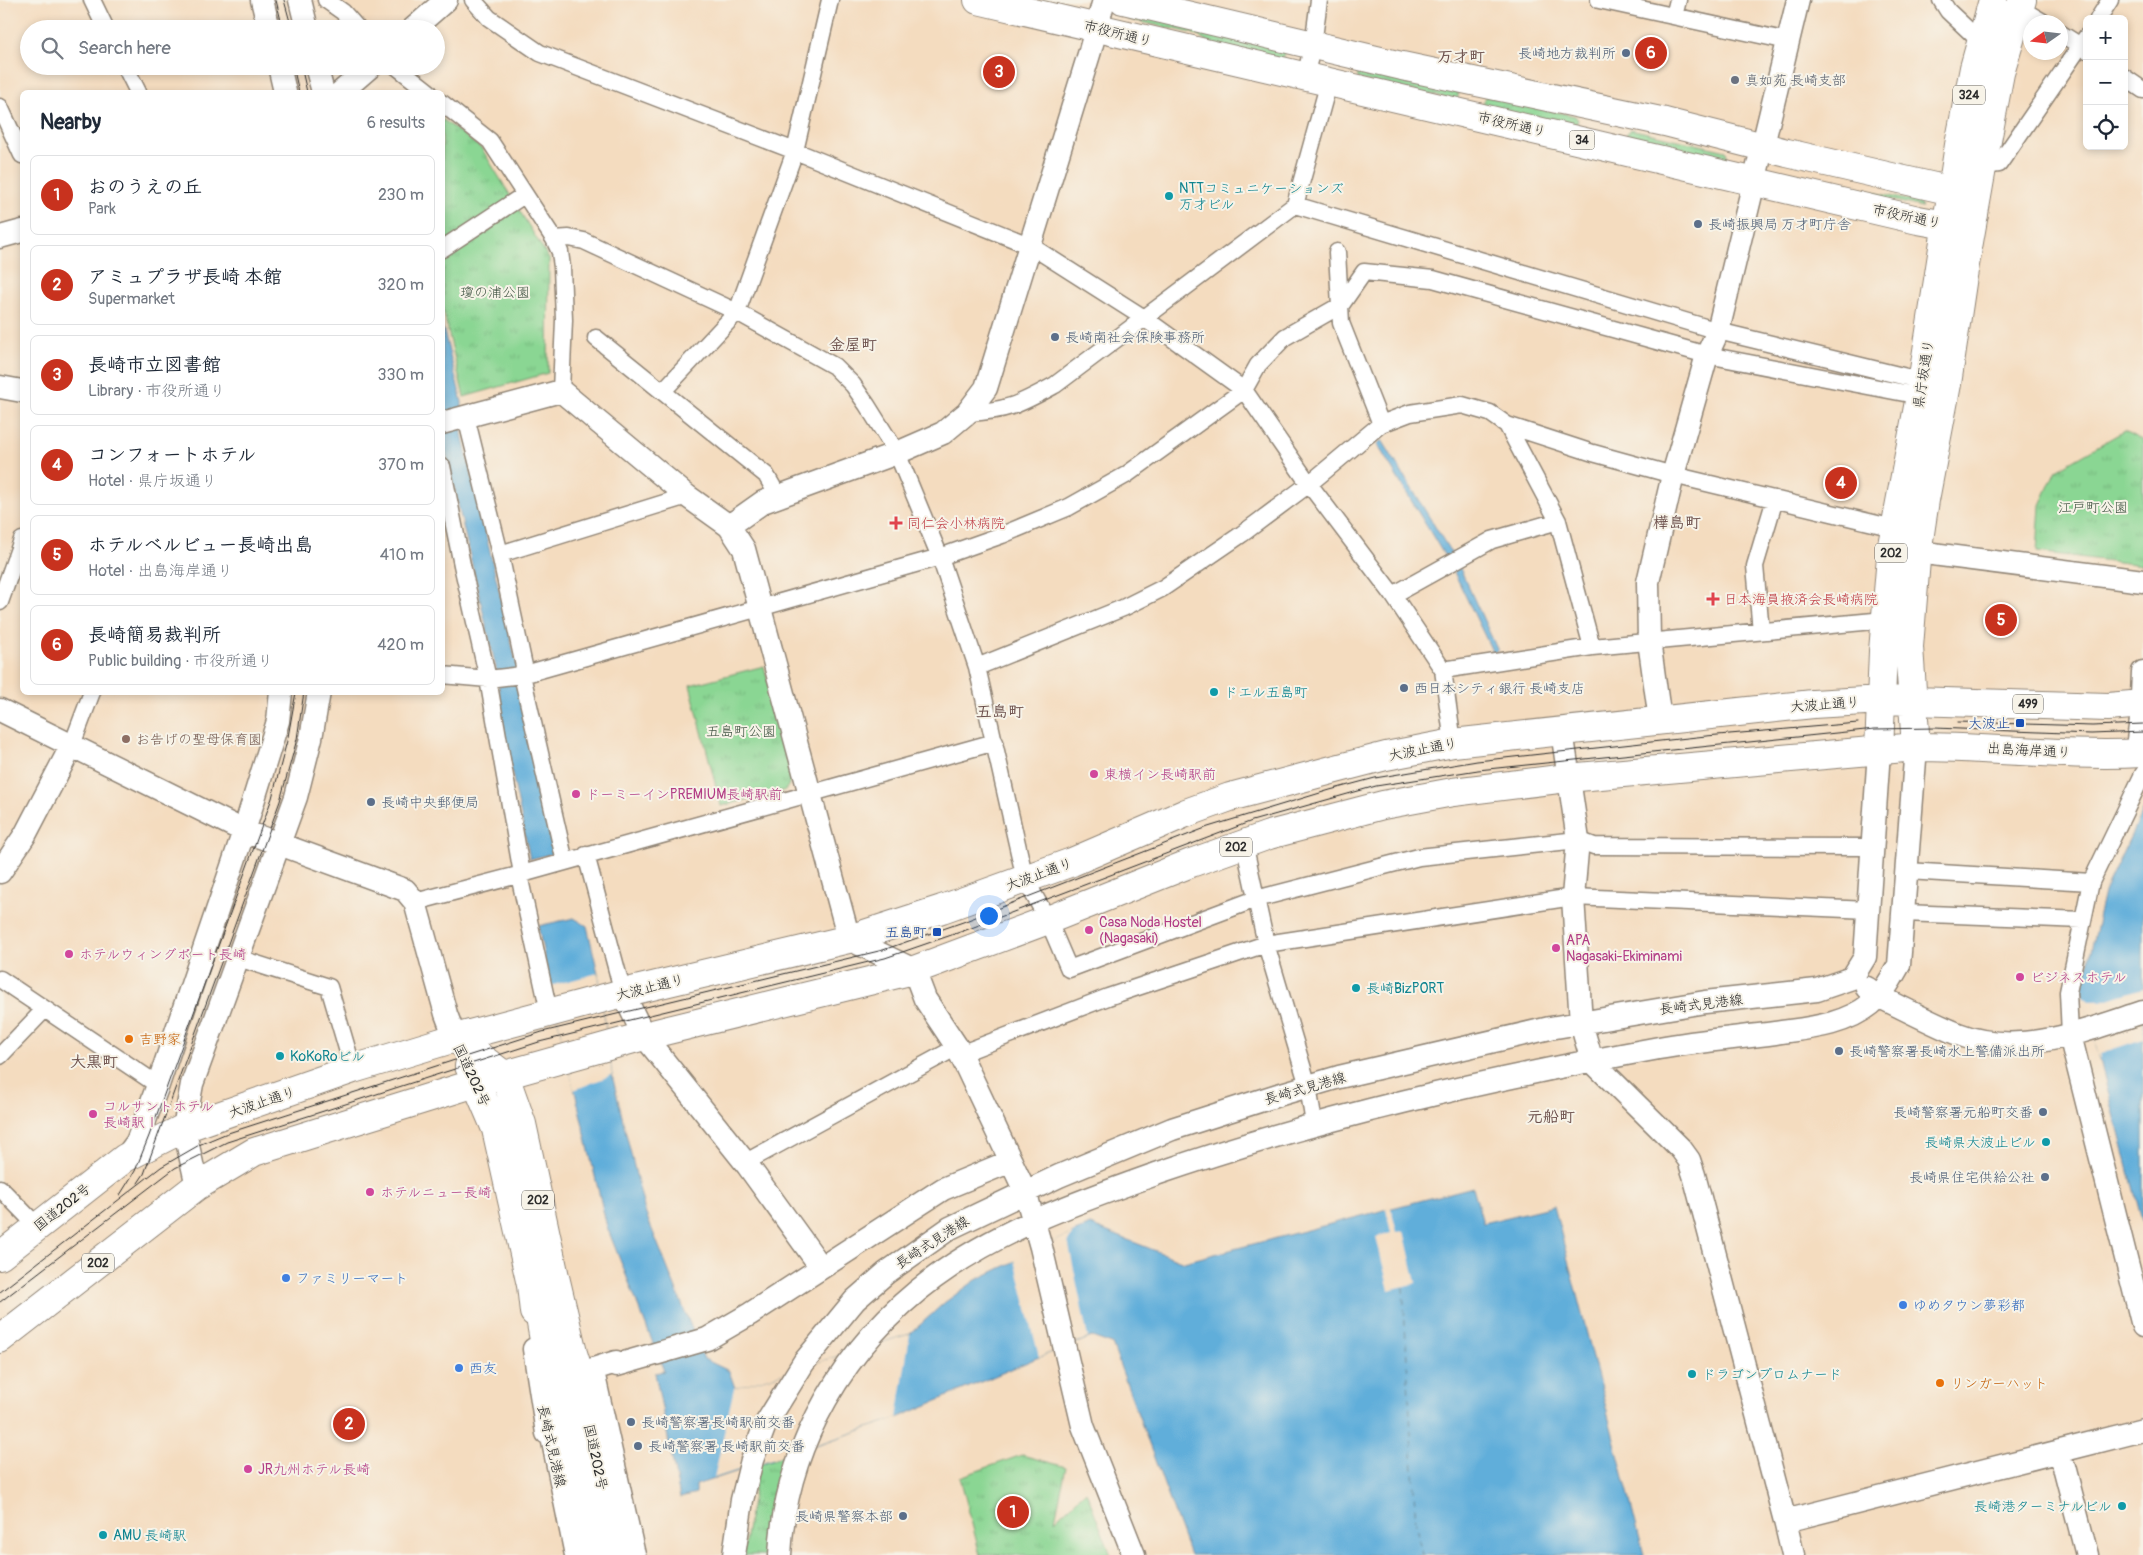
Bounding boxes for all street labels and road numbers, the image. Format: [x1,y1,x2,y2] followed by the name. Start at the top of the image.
[1082,17,1154,50] street label: 市役所通り
[1953,86,1985,104] road number: 324
[1476,108,1548,141] street label: 市役所通り
[1570,130,1594,150] road number: 34
[1871,201,1943,232] street label: 市役所通り
[1910,338,1937,410] street label: 県庁坂通り
[1875,544,1907,562] road number: 202
[1790,694,1861,715] street label: 大波止通り
[2013,694,2043,714] road number: 499
[1387,734,1459,765] street label: 大波止通り
[1987,740,2071,761] street label: 出島海岸通り
[1220,838,1252,856] road number: 202
[1003,855,1075,894] street label: 大波止通り
[614,971,686,1004] street label: 大波止通り
[1658,991,1744,1018] street label: 長崎式見港線
[450,1041,493,1109] street label: 国道202号
[1262,1069,1348,1108] street label: 長崎式見港線
[226,1083,298,1122] street label: 大波止通り
[31,1180,94,1235] street label: 国道202号
[522,1190,554,1210] road number: 202
[892,1212,972,1272] street label: 長崎式見港線
[82,1254,114,1272] road number: 202
[534,1403,569,1489] street label: 長崎式見港線
[580,1422,611,1492] street label: 国道202号

